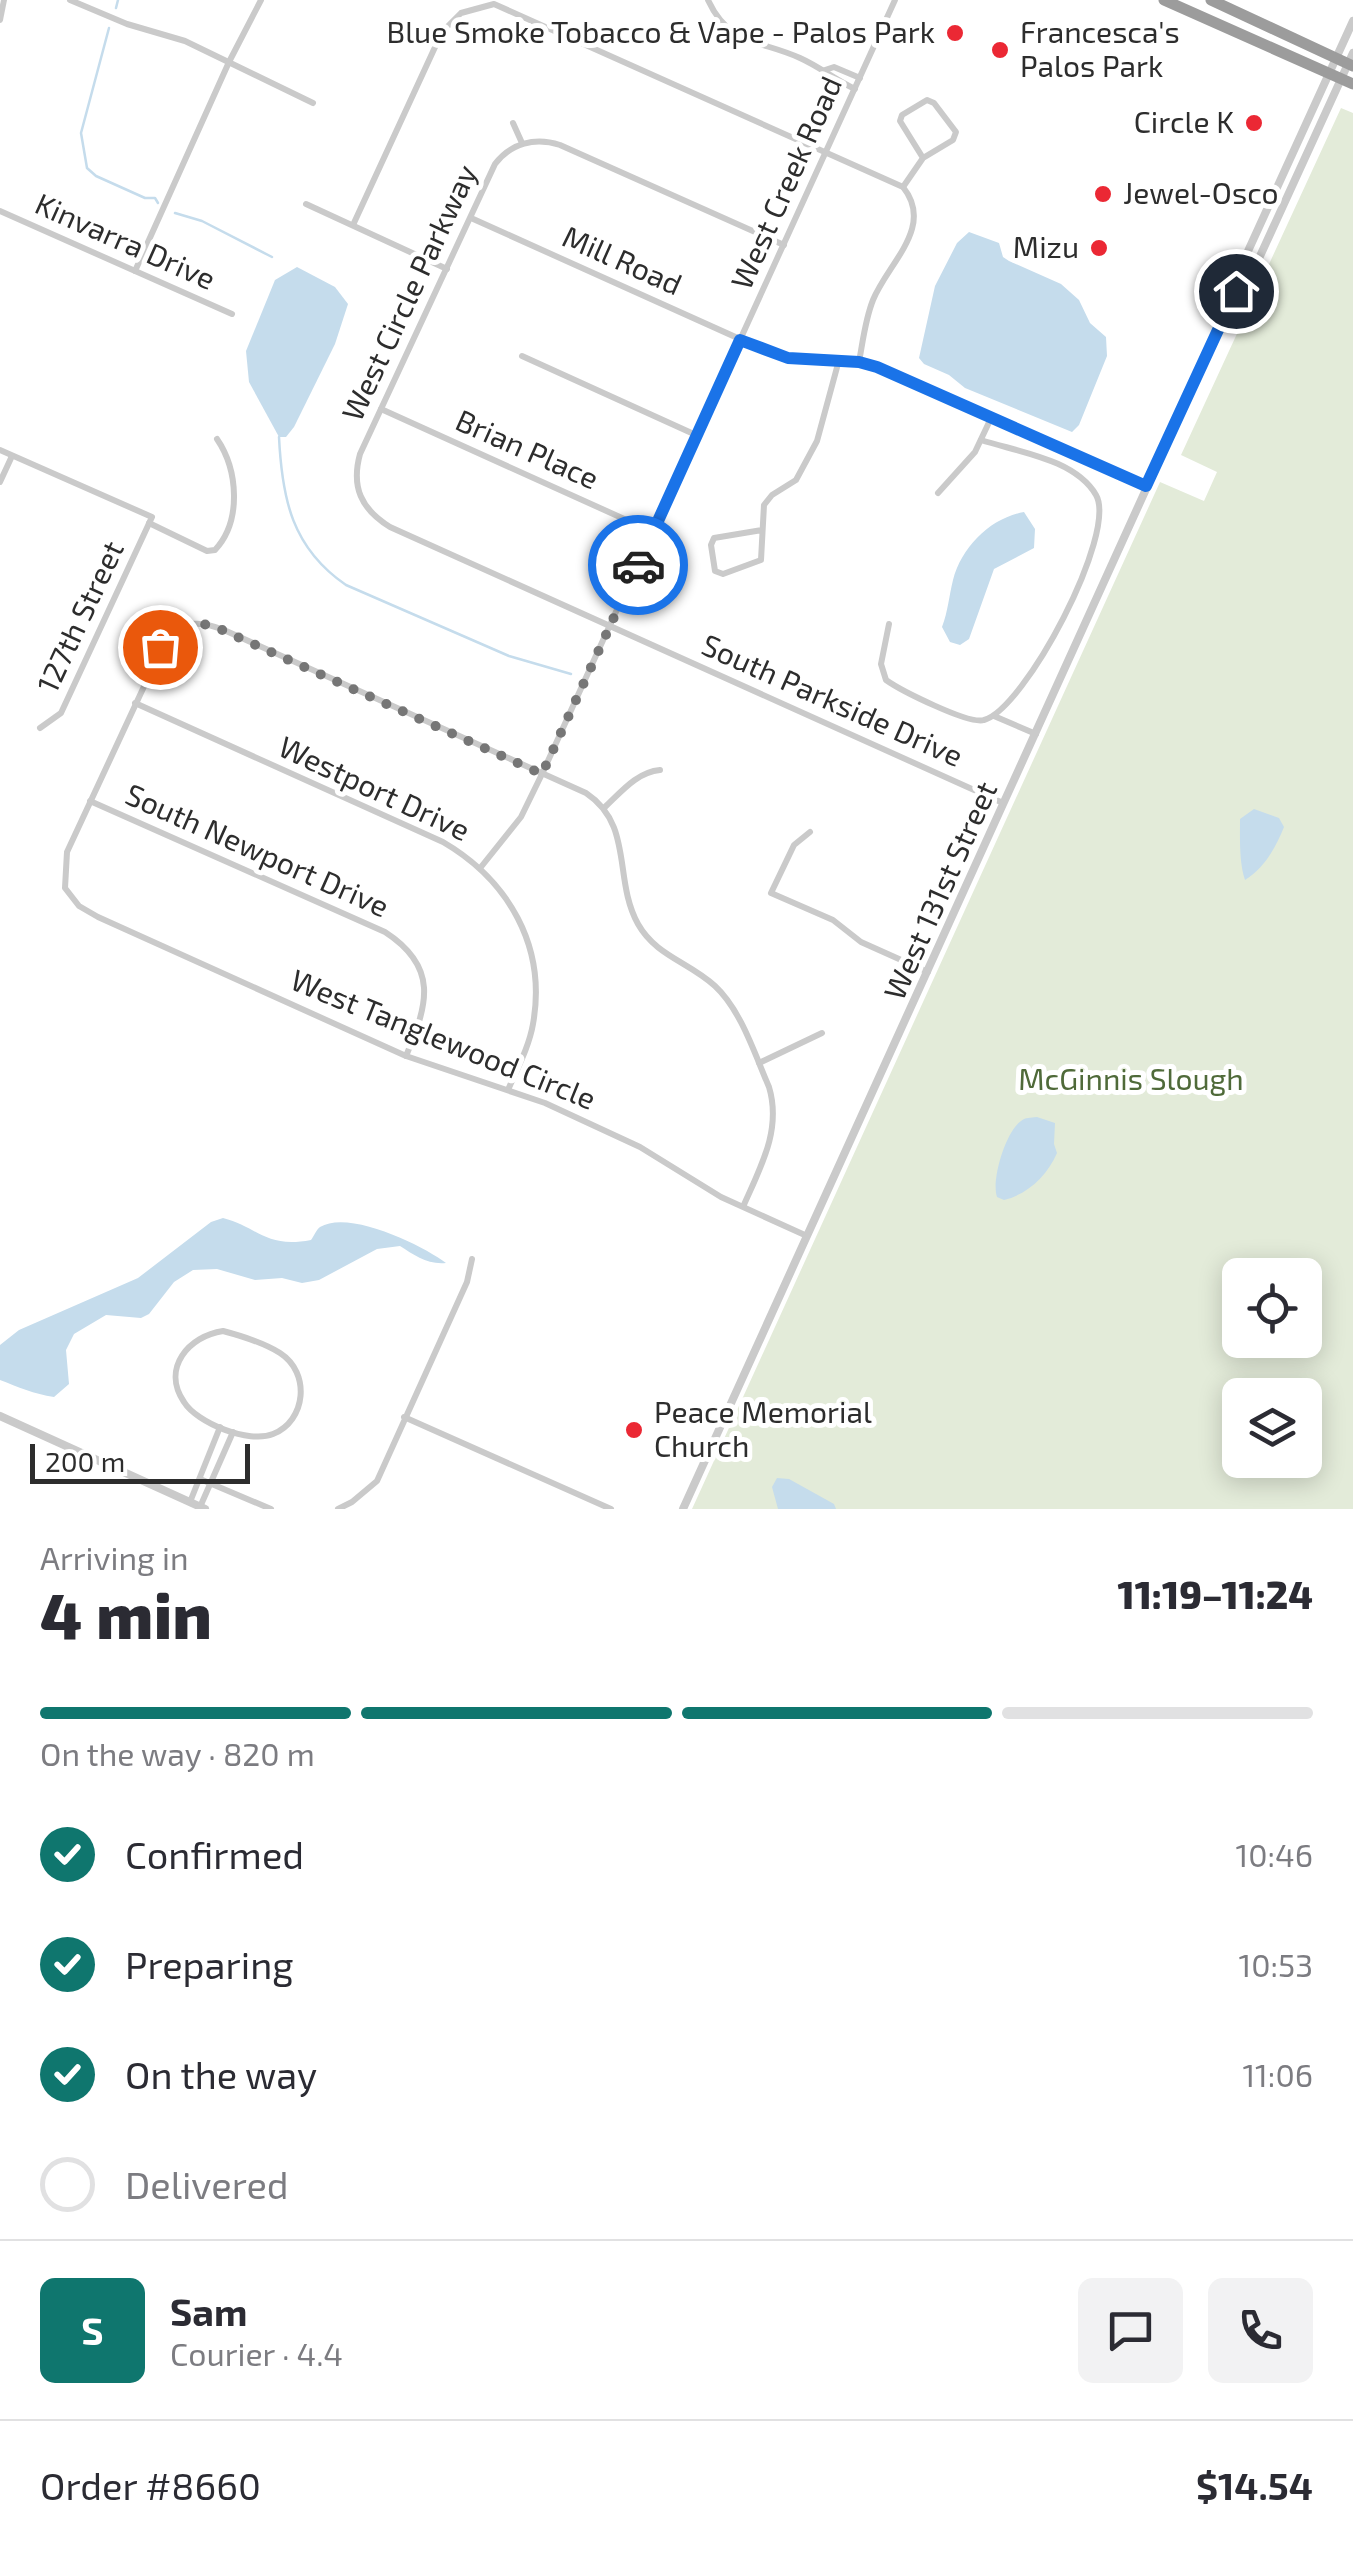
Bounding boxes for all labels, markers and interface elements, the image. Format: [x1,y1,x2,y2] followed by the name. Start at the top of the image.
[387,13,935,49] place label: Blue Smoke Tobacco & Vape - Palos Park
[1020,13,1180,83] place label: Francesca's Palos Park
[944,22,966,44] marker: Blue Smoke Tobacco & Vape - Palos Park
[989,39,1011,61] marker: Francesca's Palos Park
[722,70,848,294] street label: West Creek Road
[1134,103,1234,139] place label: Circle K
[1243,112,1265,134] marker: Circle K
[333,158,483,426] street label: West Circle Parkway
[1123,174,1279,210] place label: Jewel-Osco
[1092,183,1114,205] marker: Jewel-Osco
[30,184,221,296] street label: Kinvarra Drive
[558,217,688,301] street label: Mill Road
[1013,228,1079,264] place label: Mizu
[1088,237,1110,259] marker: Mizu
[1194,249,1279,334] pin
[1209,264,1264,319] icon: home
[451,401,605,496] street label: Brian Place
[588,515,688,615] courier
[28,535,130,698] street label: 127th Street
[611,538,666,593] icon: car
[118,605,203,690] pin
[133,620,188,675] icon: bag
[697,625,969,773] street label: South Parkside Drive
[274,727,476,847] street label: Westport Drive
[121,775,395,923] street label: South Newport Drive
[875,776,1003,1005] street label: West 131st Street
[286,961,601,1116] street label: West Tanglewood Circle
[1018,1060,1244,1096] park label: McGinnis Slough
[1222,1258,1322,1478] map controls
[1222,1258,1322,1358] button: locate
[1222,1378,1322,1478] button: layers
[654,1393,872,1463] place label: Peace Memorial Church
[623,1419,645,1441] marker: Peace Memorial Church
[30,1439,250,1483] scale bar
[45,1444,125,1478] text: 200 m
[40,1538,189,1576] text: Arriving in
[1118,1571,1313,1617] text: 11:19–11:24
[40,1574,212,1652] text: 4 min
[40,1734,315,1772] text: On the way · 820 m
[40,1827,95,1882] icon: check
[125,1831,304,1877] text: Confirmed
[1235,1835,1313,1873] text: 10:46
[40,1937,95,1992] icon: check
[125,1941,293,1987] text: Preparing
[1238,1945,1313,1983] text: 10:53
[40,2047,95,2102] icon: check
[125,2051,317,2097] text: On the way
[1242,2055,1313,2093] text: 11:06
[125,2161,289,2207] text: Delivered
[1078,2278,1183,2383] button: chat
[1208,2278,1313,2383] button: phone
[170,2288,247,2334] text: Sam
[81,2307,104,2353] text: S
[170,2334,343,2372] text: Courier · 4.4
[40,2462,261,2508] text: Order #8660
[1196,2462,1313,2508] text: $14.54

